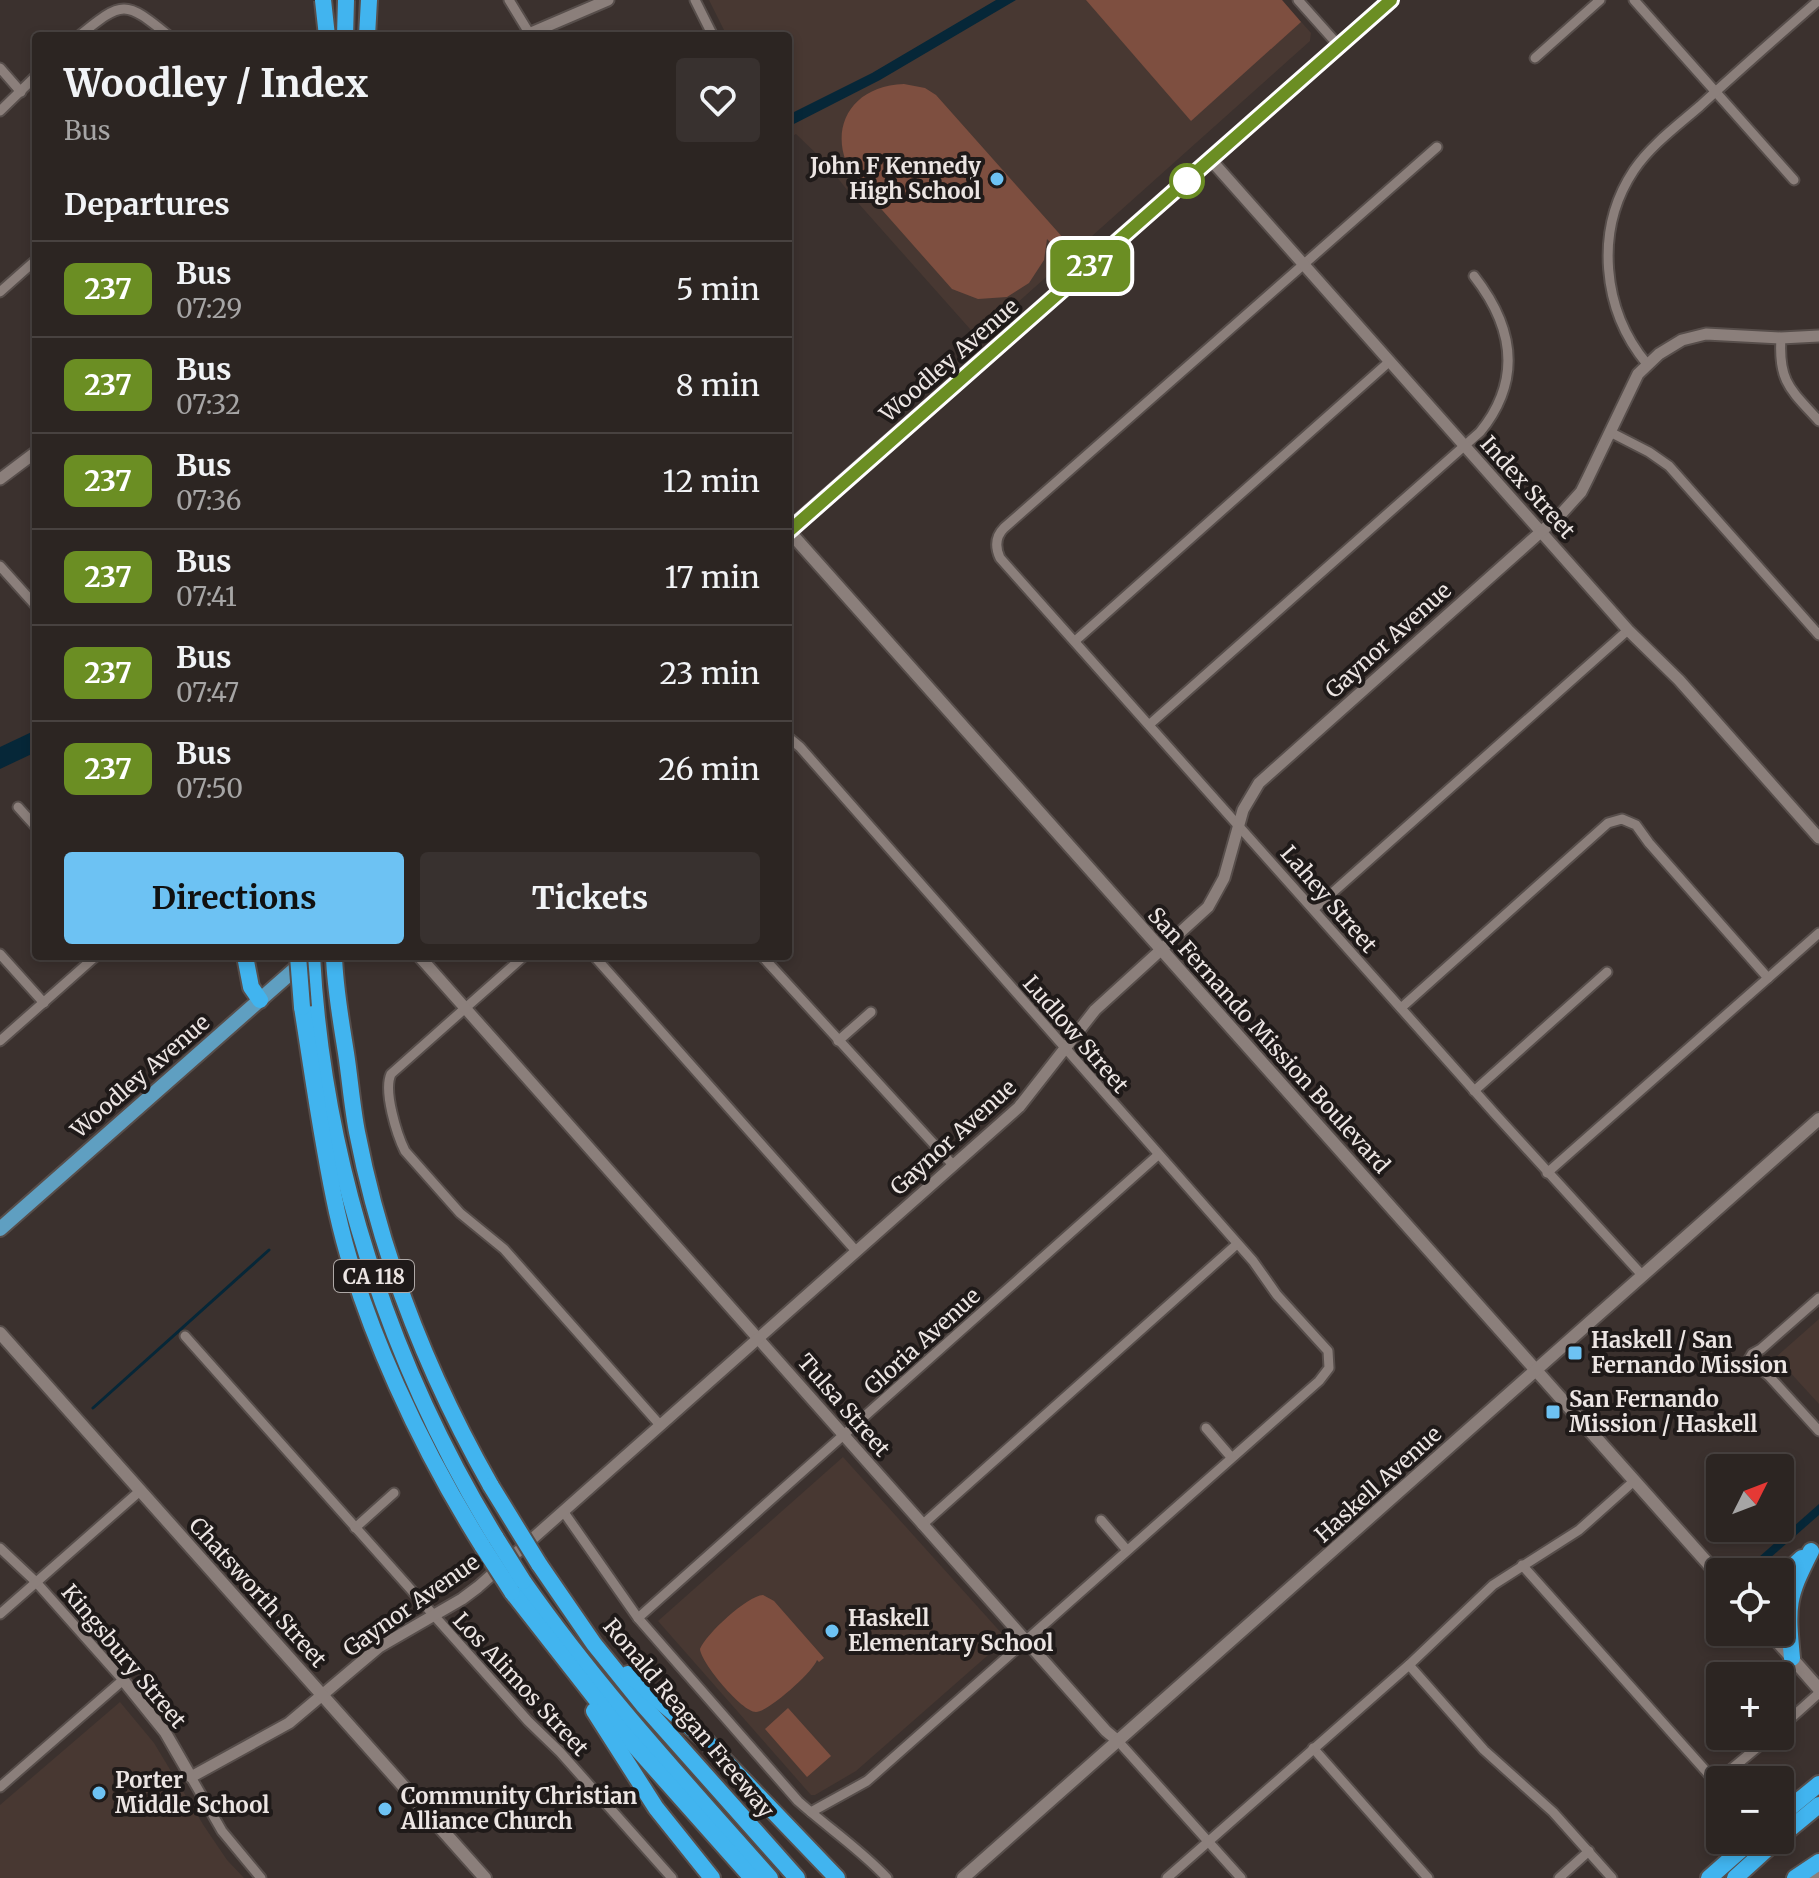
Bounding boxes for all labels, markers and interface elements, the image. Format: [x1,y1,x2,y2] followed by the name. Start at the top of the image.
[676,58,760,142] button: heart
[64,60,368,107] text: Woodley / Index
[64,114,110,147] text: Bus
[809,152,982,205] place label: John F Kennedy High School
[1170,164,1204,198] unlabelled marker
[988,170,1006,188] marker: John F Kennedy High School
[64,185,230,223] text: Departures
[1044,240,1136,292] line badge: 237
[1066,248,1114,284] text: 237
[176,254,232,292] text: Bus
[676,270,760,308] text: 5 min
[84,271,132,307] text: 237
[176,292,242,325] text: 07:29
[873,292,1024,429] street label: Woodley Avenue
[176,350,232,388] text: Bus
[676,366,760,404] text: 8 min
[84,367,132,403] text: 237
[176,388,241,421] text: 07:32
[1475,430,1582,544] street label: Index Street
[176,446,232,484] text: Bus
[663,462,760,500] text: 12 min
[84,463,132,499] text: 237
[176,484,242,517] text: 07:36
[176,542,232,580] text: Bus
[665,558,760,596] text: 17 min
[84,559,132,595] text: 237
[1319,576,1457,704] street label: Gaynor Avenue
[176,580,237,613] text: 07:41
[176,638,232,676] text: Bus
[660,654,760,692] text: 23 min
[84,655,132,691] text: 237
[176,676,239,709] text: 07:47
[176,734,232,772] text: Bus
[658,750,760,788] text: 26 min
[84,751,132,787] text: 237
[176,772,243,805] text: 07:50
[1275,840,1383,959] street label: Lahey Street
[64,852,404,944] button: Directions
[420,852,760,944] button: Tickets
[1142,901,1396,1179] street label: San Fernando Mission Boulevard
[1017,969,1135,1099] street label: Ludlow Street
[64,1008,215,1145] street label: Woodley Avenue
[884,1073,1022,1201] street label: Gaynor Avenue
[334,1260,414,1292] road number: CA 118
[858,1282,986,1400] street label: Gloria Avenue
[1591,1326,1788,1379] place label: Haskell / San Fernando Mission
[1566,1344,1584,1362] marker: Haskell / San Fernando Mission
[792,1348,896,1462] street label: Tulsa Street
[1569,1385,1757,1438] place label: San Fernando Mission / Haskell
[1544,1403,1562,1421] marker: San Fernando Mission / Haskell
[1309,1420,1447,1548] street label: Haskell Avenue
[1706,1454,1794,1542] north arrow
[1706,1454,1794,1854] map controls
[183,1511,333,1673] street label: Chatsworth Street
[338,1548,484,1662] street label: Gaynor Avenue
[1706,1558,1794,1646] button: locate
[56,1578,193,1734] street label: Kingsbury Street
[848,1604,1053,1657] place label: Haskell Elementary School
[447,1606,595,1762] street label: Los Alimos Street
[597,1613,781,1823] street label: Ronald Reagan Freeway
[823,1622,841,1640] marker: Haskell Elementary School
[1706,1662,1794,1750] button: +
[115,1766,269,1819] place label: Porter Middle School
[1706,1766,1794,1854] button: −
[400,1782,637,1835] place label: Community Christian Alliance Church
[90,1784,108,1802] marker: Porter Middle School
[376,1800,394,1818] marker: Community Christian Alliance Church

